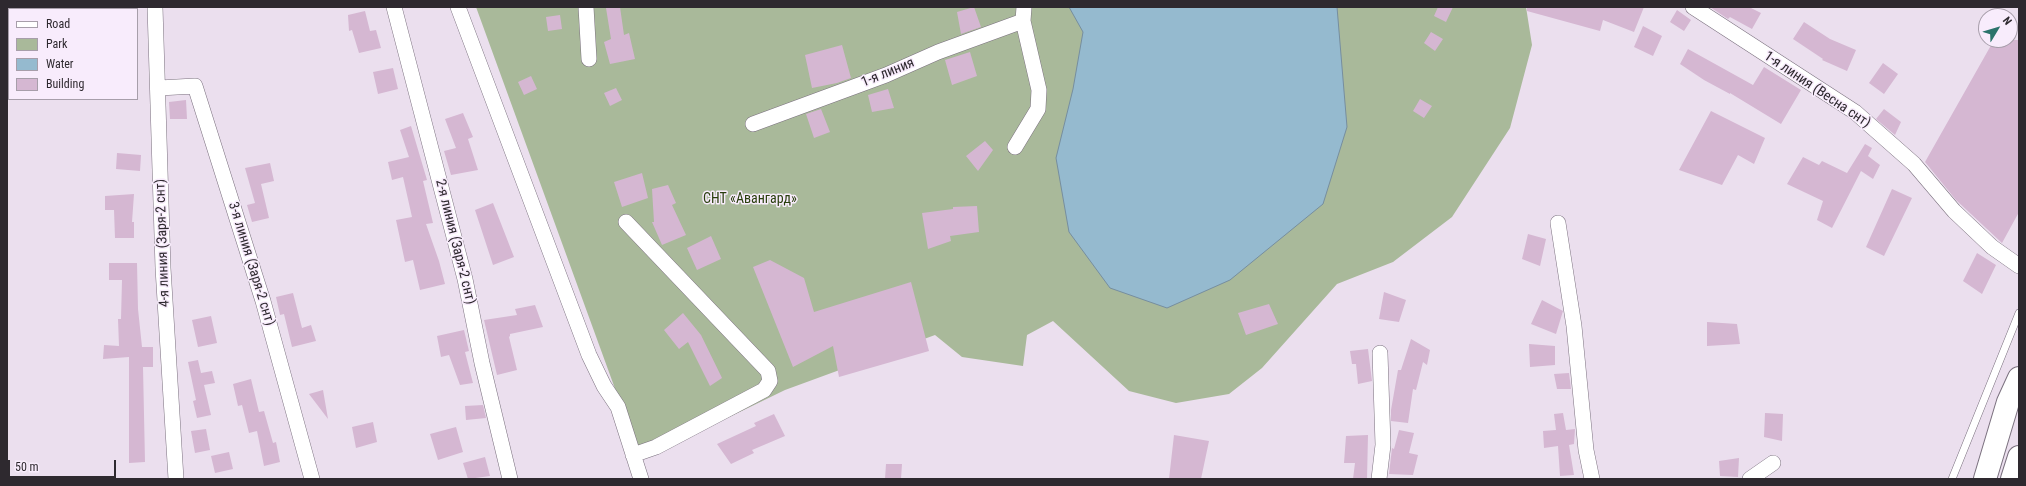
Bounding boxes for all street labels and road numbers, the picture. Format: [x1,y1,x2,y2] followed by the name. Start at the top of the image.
[1761,48,1873,132] street label: 1-я линия (Весна снт)
[859,55,917,91] street label: 1-я линия
[431,178,479,306] street label: 2-я линия (Заря-2 снт)
[152,179,174,307] street label: 4-я линия (Заря-2 снт)
[224,200,278,328] street label: 3-я линия (Заря-2 снт)

